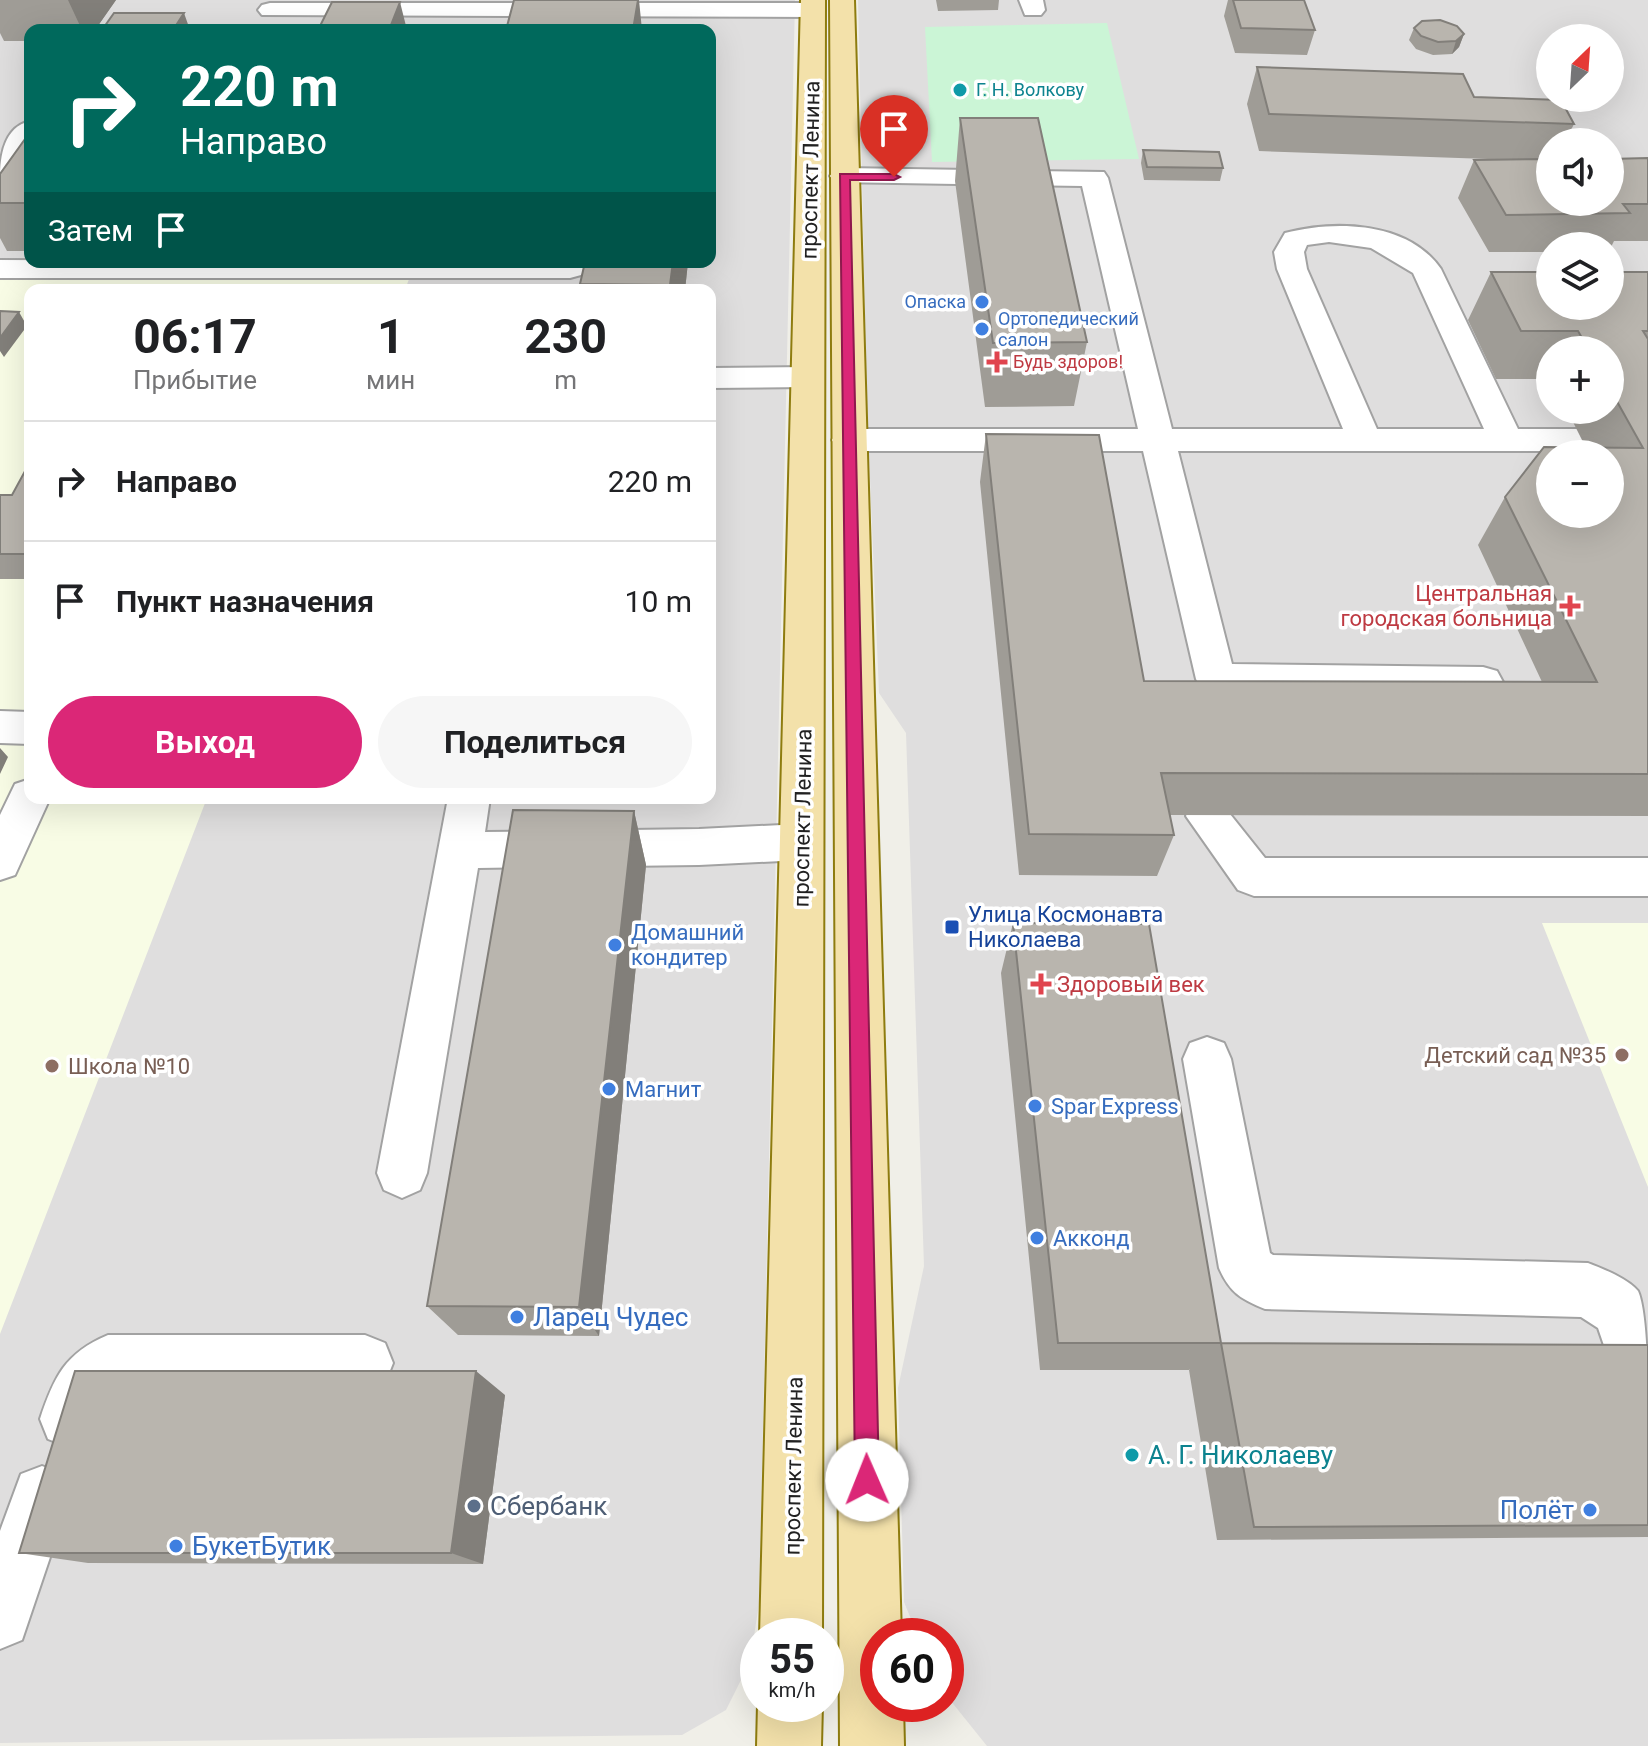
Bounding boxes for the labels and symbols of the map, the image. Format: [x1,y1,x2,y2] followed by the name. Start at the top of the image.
[1536,24,1624,112] north arrow
[976,79,1085,100] place label: Г. Н. Волкову
[796,80,825,260] street label: проспект Ленина
[951,81,969,99] marker: Г. Н. Волкову
[860,95,928,177] pin
[904,291,966,312] place label: Опаска
[973,293,991,311] marker: Опаска
[998,308,1139,350] place label: Ортопедический салон
[973,320,991,338] marker: Ортопедический салон
[1013,351,1123,372] place label: Будь здоров!
[988,353,1006,371] marker: Будь здоров!
[1341,581,1552,631] place label: Центральная городская больница
[1559,595,1581,617] marker: Центральная городская больница
[788,728,817,908] street label: проспект Ленина
[968,902,1163,952] place label: Улица Космонавта Николаева
[943,918,961,936] marker: Улица Космонавта Николаева
[631,920,744,970] place label: Домашний кондитер
[606,936,624,954] marker: Домашний кондитер
[1057,972,1205,997] place label: Здоровый век
[1032,975,1050,993] marker: Здоровый век
[1424,1043,1606,1068] place label: Детский сад №35
[1613,1046,1631,1064] marker: Детский сад №35
[68,1054,190,1079] place label: Школа №10
[43,1057,61,1075] marker: Школа №10
[625,1077,702,1102] place label: Магнит
[600,1080,618,1098] marker: Магнит
[1051,1094,1179,1119] place label: Spar Express
[1026,1097,1044,1115] marker: Spar Express
[1053,1226,1129,1251] place label: Акконд
[1028,1229,1046,1247] marker: Акконд
[533,1302,688,1332] place label: Ларец Чудес
[508,1308,526,1326] marker: Ларец Чудес
[779,1376,808,1556] street label: проспект Ленина
[825,1438,909,1522] position arrow
[1148,1440,1333,1470] place label: А. Г. Николаеву
[1123,1446,1141,1464] marker: А. Г. Николаеву
[490,1491,607,1521] place label: Сбербанк
[1500,1495,1574,1525] place label: Полёт
[465,1497,483,1515] marker: Сбербанк
[1581,1501,1599,1519] marker: Полёт
[192,1531,331,1561] place label: БукетБутик
[167,1537,185,1555] marker: БукетБутик
[860,1618,964,1722] speed limit sign: 60

